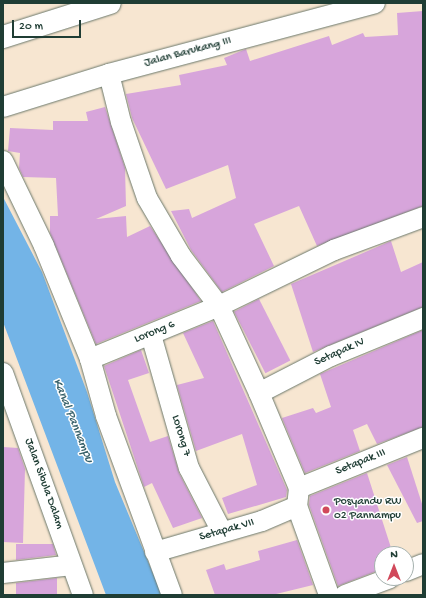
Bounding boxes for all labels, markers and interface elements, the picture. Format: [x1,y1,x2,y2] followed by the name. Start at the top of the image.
[14,12,83,38] scale bar
[19,20,43,34] text: 20 m
[143,34,233,72] street label: Jalan Barukang III
[133,318,177,348] street label: Lorong 6
[313,336,367,370] street label: Setapak IV
[48,377,96,465] water label: Kanal Pannampu
[167,413,193,459] street label: Lorong 7
[20,437,66,531] street label: Jalan Sibula Dalam
[334,446,388,480] street label: Setapak III
[334,496,402,524] place label: Posyandu RW 02 Pannampu
[321,505,331,515] marker: Posyandu RW 02 Pannampu
[198,516,256,546] street label: Setapak VII
[374,546,414,586] north arrow
[390,549,398,561] text: N

